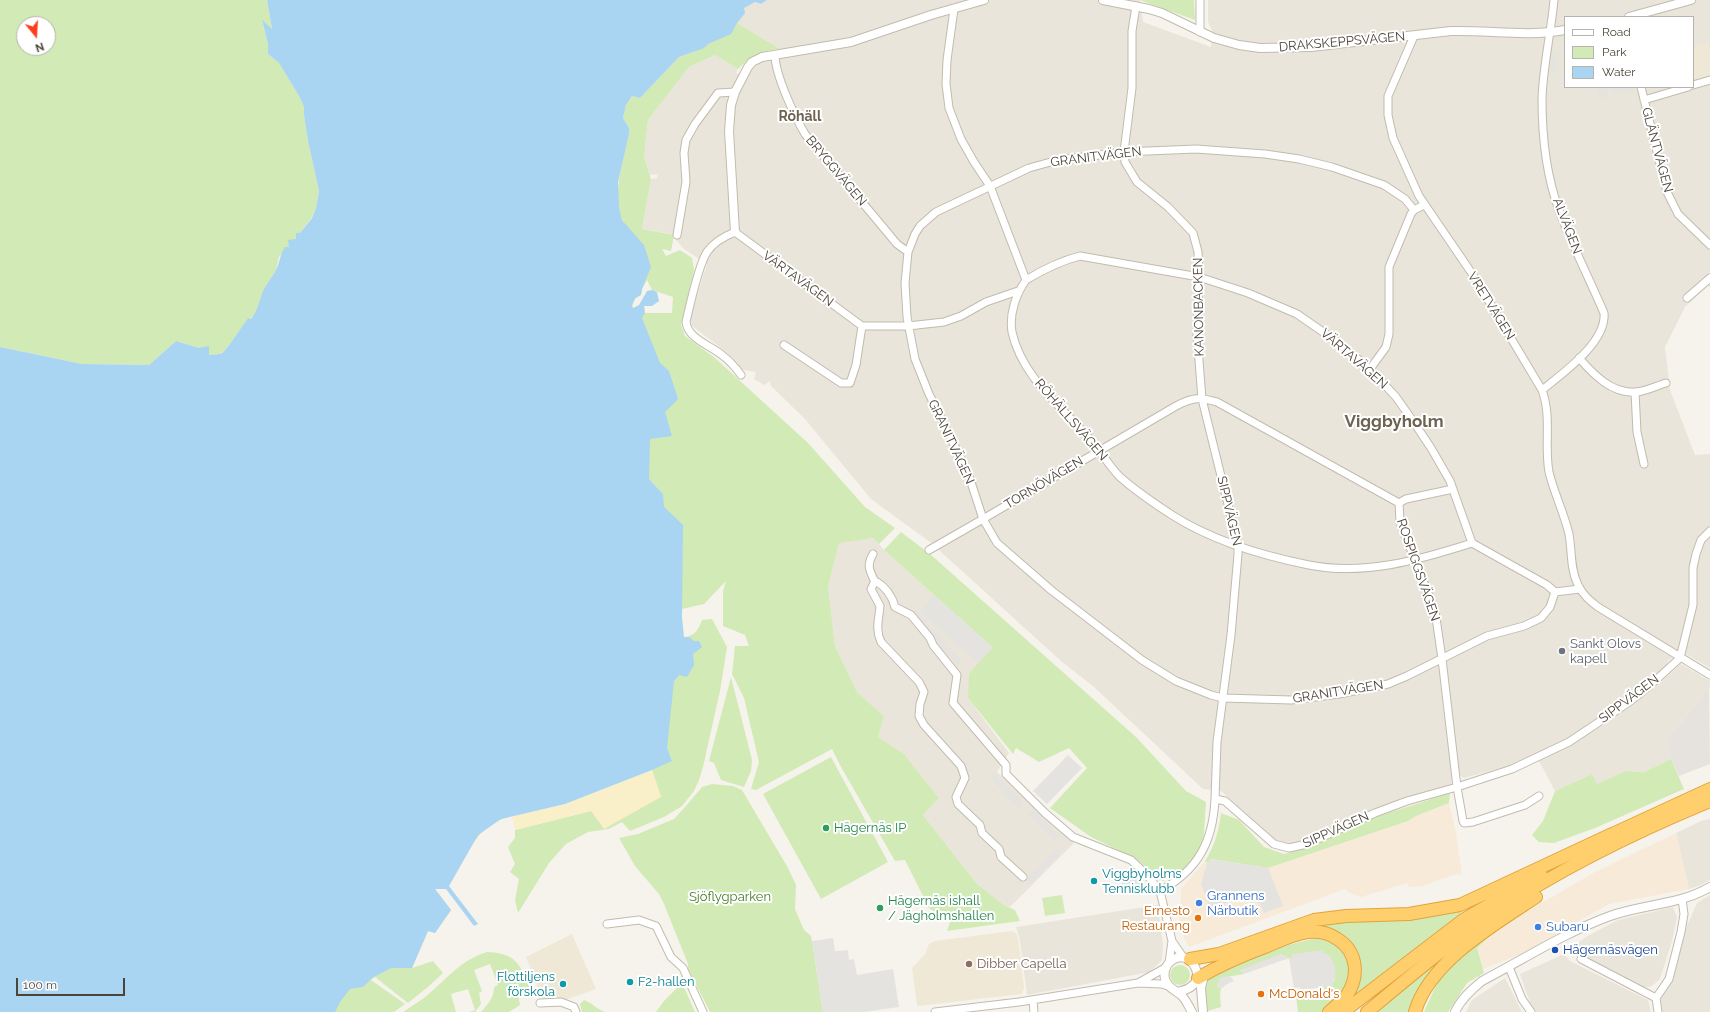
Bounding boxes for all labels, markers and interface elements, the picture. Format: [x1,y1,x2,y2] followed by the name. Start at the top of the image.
[16,16,56,56] north arrow
[1564,16,1694,88] legend
[1602,25,1631,39] text: Road
[1278,29,1406,55] street label: DRAKSKEPPSVÄGEN
[34,39,46,54] text: N
[1602,45,1627,59] text: Park
[1602,65,1636,79] text: Water
[1638,106,1676,194] street label: GLÄNTVÄGEN
[779,109,821,125] district label: Röhäll
[802,133,870,209] street label: BRYGGVÄGEN
[1050,144,1142,170] street label: GRANITVÄGEN
[1549,196,1585,256] street label: ALVÄGEN
[759,248,837,310] street label: VÄRTAVÄGEN
[1190,257,1208,357] street label: KANONBACKEN
[1464,269,1518,343] street label: VRETVÄGEN
[1317,326,1391,392] street label: VÄRTAVÄGEN
[1031,376,1111,464] street label: RÖHÄLLSVÄGEN
[925,397,977,487] street label: GRANITVÄGEN
[1345,412,1443,432] district label: Viggbyholm
[1002,453,1086,513] street label: TORNÖVÄGEN
[1213,475,1245,547] street label: SIPPVÄGEN
[1393,517,1443,623] street label: ROSPIGGSVÄGEN
[1570,636,1641,667] place label: Sankt Olovs kapell
[1557,646,1567,656] marker: Sankt Olovs kapell
[1596,671,1662,727] street label: SIPPVÄGEN
[1292,677,1384,707] street label: GRANITVÄGEN
[1300,808,1372,852] street label: SIPPVÄGEN
[834,820,906,836] place label: Hägernäs IP
[821,823,831,833] marker: Hägernäs IP
[1102,866,1182,897] place label: Viggbyholms Tennisklubb
[1089,876,1099,886] marker: Viggbyholms Tennisklubb
[1207,888,1265,919] place label: Grannens Närbutik
[689,889,771,905] park label: Sjöflygparken
[888,893,994,924] place label: Hägernäs ishall / Jägholmshallen
[1194,898,1204,908] marker: Grannens Närbutik
[875,903,885,913] marker: Hägernäs ishall / Jägholmshallen
[1121,903,1190,934] place label: Ernesto Restaurang
[1193,913,1203,923] marker: Ernesto Restaurang
[1546,919,1589,935] place label: Subaru
[1533,922,1543,932] marker: Subaru
[1563,942,1658,958] place label: Hägernäsvägen
[1550,945,1560,955] marker: Hägernäsvägen
[977,956,1066,972] place label: Dibber Capella
[964,959,974,969] marker: Dibber Capella
[497,969,555,1000] place label: Flottiljens förskola
[18,970,127,996] scale bar
[638,974,695,990] place label: F2-hallen
[625,977,635,987] marker: F2-hallen
[23,978,57,992] text: 100 m
[558,979,568,989] marker: Flottiljens förskola
[1269,986,1339,1002] place label: McDonald's
[1256,989,1266,999] marker: McDonald's

